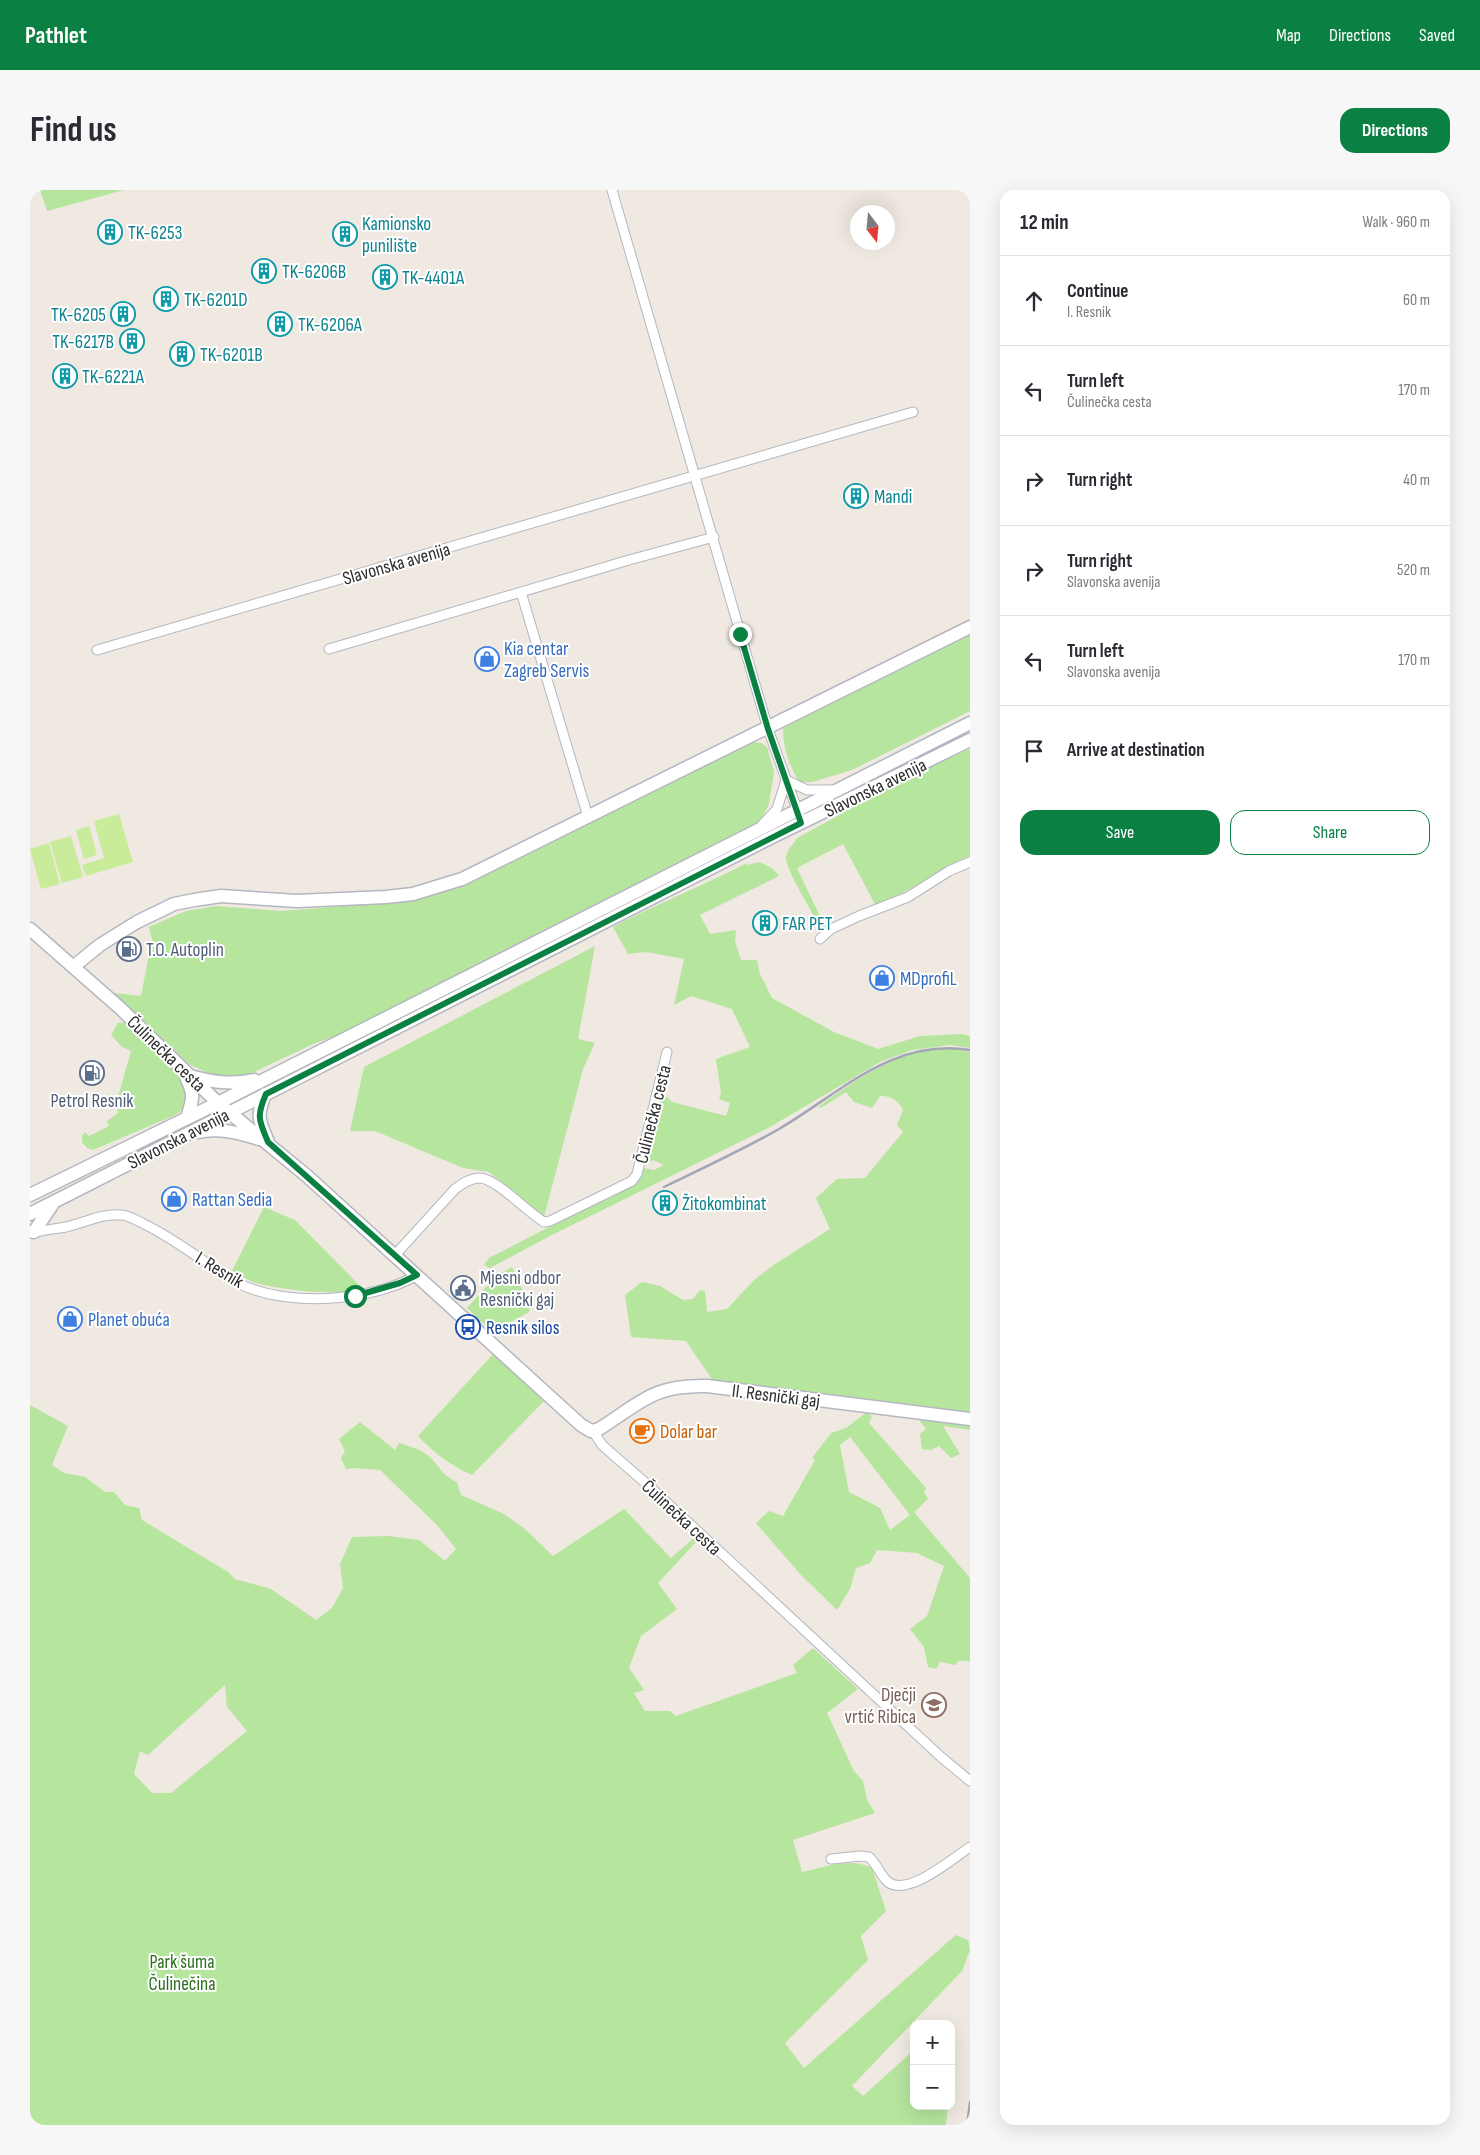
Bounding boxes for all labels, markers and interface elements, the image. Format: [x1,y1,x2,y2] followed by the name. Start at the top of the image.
[25,21,87,50] text: Pathlet
[1276,25,1301,46] text: Map
[1329,25,1391,46] text: Directions
[1419,25,1455,46] text: Saved
[1340,108,1450,153] button: Directions
[30,109,117,152] text: Find us
[850,205,895,250] north arrow
[1020,210,1068,235] text: 12 min
[362,213,431,258] place label: Kamionsko punilište
[1362,213,1430,232] text: Walk · 960 m
[97,219,123,245] building icon: TK-6253
[332,221,358,247] building icon: Kamionsko punilište
[128,222,183,245] place label: TK-6253
[251,258,277,284] building icon: TK-6206B
[282,261,346,284] place label: TK-6206B
[372,264,398,290] building icon: TK-4401A
[402,267,465,290] place label: TK-4401A
[1067,280,1128,303] text: Continue
[153,286,179,312] building icon: TK-6201D
[1020,287,1048,315] icon: ahead
[184,289,248,312] place label: TK-6201D
[1403,291,1430,310] text: 60 m
[110,301,136,327] building icon: TK-6205
[1067,303,1111,322] text: I. Resnik
[51,304,106,327] place label: TK-6205
[267,311,293,337] building icon: TK-6206A
[298,314,363,337] place label: TK-6206A
[119,328,145,354] building icon: TK-6217B
[52,331,114,354] place label: TK-6217B
[169,341,195,367] building icon: TK-6201B
[200,344,263,367] place label: TK-6201B
[52,363,78,389] building icon: TK-6221A
[82,366,145,389] place label: TK-6221A
[1067,370,1124,393] text: Turn left
[1020,377,1048,405] icon: left
[1398,381,1430,400] text: 170 m
[1067,393,1152,412] text: Čulinečka cesta
[1020,467,1048,495] icon: right
[1067,469,1132,492] text: Turn right
[1403,471,1430,490] text: 40 m
[843,483,869,509] building icon: Mandi
[874,486,912,509] place label: Mandi
[340,538,453,591] street label: Slavonska avenija
[1067,550,1132,573] text: Turn right
[1020,557,1048,585] icon: right
[1397,561,1430,580] text: 520 m
[1067,573,1160,592] text: Slavonska avenija
[729,623,752,646] route end
[504,638,590,683] place label: Kia centar Zagreb Servis
[1067,640,1124,663] text: Turn left
[474,646,500,672] shop icon: Kia centar Zagreb Servis
[1020,647,1048,675] icon: left
[1398,651,1430,670] text: 170 m
[1067,663,1160,682] text: Slavonska avenija
[1020,737,1048,765] icon: arrive
[1067,739,1205,762] text: Arrive at destination
[821,754,931,823] street label: Slavonska avenija
[1020,810,1220,855] button: Save
[1230,810,1430,855] button: Share
[752,910,778,936] building icon: FAR PET
[782,913,833,936] place label: FAR PET
[116,936,142,962] fuel station icon: T.O. Autoplin
[146,939,224,962] place label: T.O. Autoplin
[869,965,895,991] shop icon: MDprofiL
[900,968,957,991] place label: MDprofiL
[122,1011,210,1097] street label: Čulinečka cesta
[79,1060,105,1086] fuel station icon: Petrol Resnik
[630,1063,677,1166] street label: Čulinečka cesta
[51,1090,134,1113] place label: Petrol Resnik
[124,1104,233,1175] street label: Slavonska avenija
[161,1186,187,1212] shop icon: Rattan Sedia
[192,1189,272,1212] place label: Rattan Sedia
[652,1190,678,1216] building icon: Žitokombinat
[682,1193,767,1216] place label: Žitokombinat
[191,1247,248,1294] street label: I. Resnik
[480,1267,561,1312] place label: Mjesni odbor Resnički gaj
[450,1275,476,1301] public building icon: Mjesni odbor Resnički gaj
[344,1285,367,1308] route start
[57,1306,83,1332] shop icon: Planet obuća
[88,1309,170,1332] place label: Planet obuća
[455,1314,481,1340] bus stop icon: Resnik silos
[486,1317,560,1340] place label: Resnik silos
[731,1380,821,1413] street label: II. Resnički gaj
[629,1418,655,1444] cafe icon: Dolar bar
[660,1421,718,1444] place label: Dolar bar
[636,1475,726,1561] street label: Čulinečka cesta
[845,1684,916,1729] place label: Dječji vrtić Ribica
[921,1692,947,1718] school or university icon: Dječji vrtić Ribica
[149,1951,215,1996] park label: Park šuma Čulinečina
[910,2020,955,2110] map controls
[910,2020,955,2065] button: +
[910,2065,955,2110] button: −

